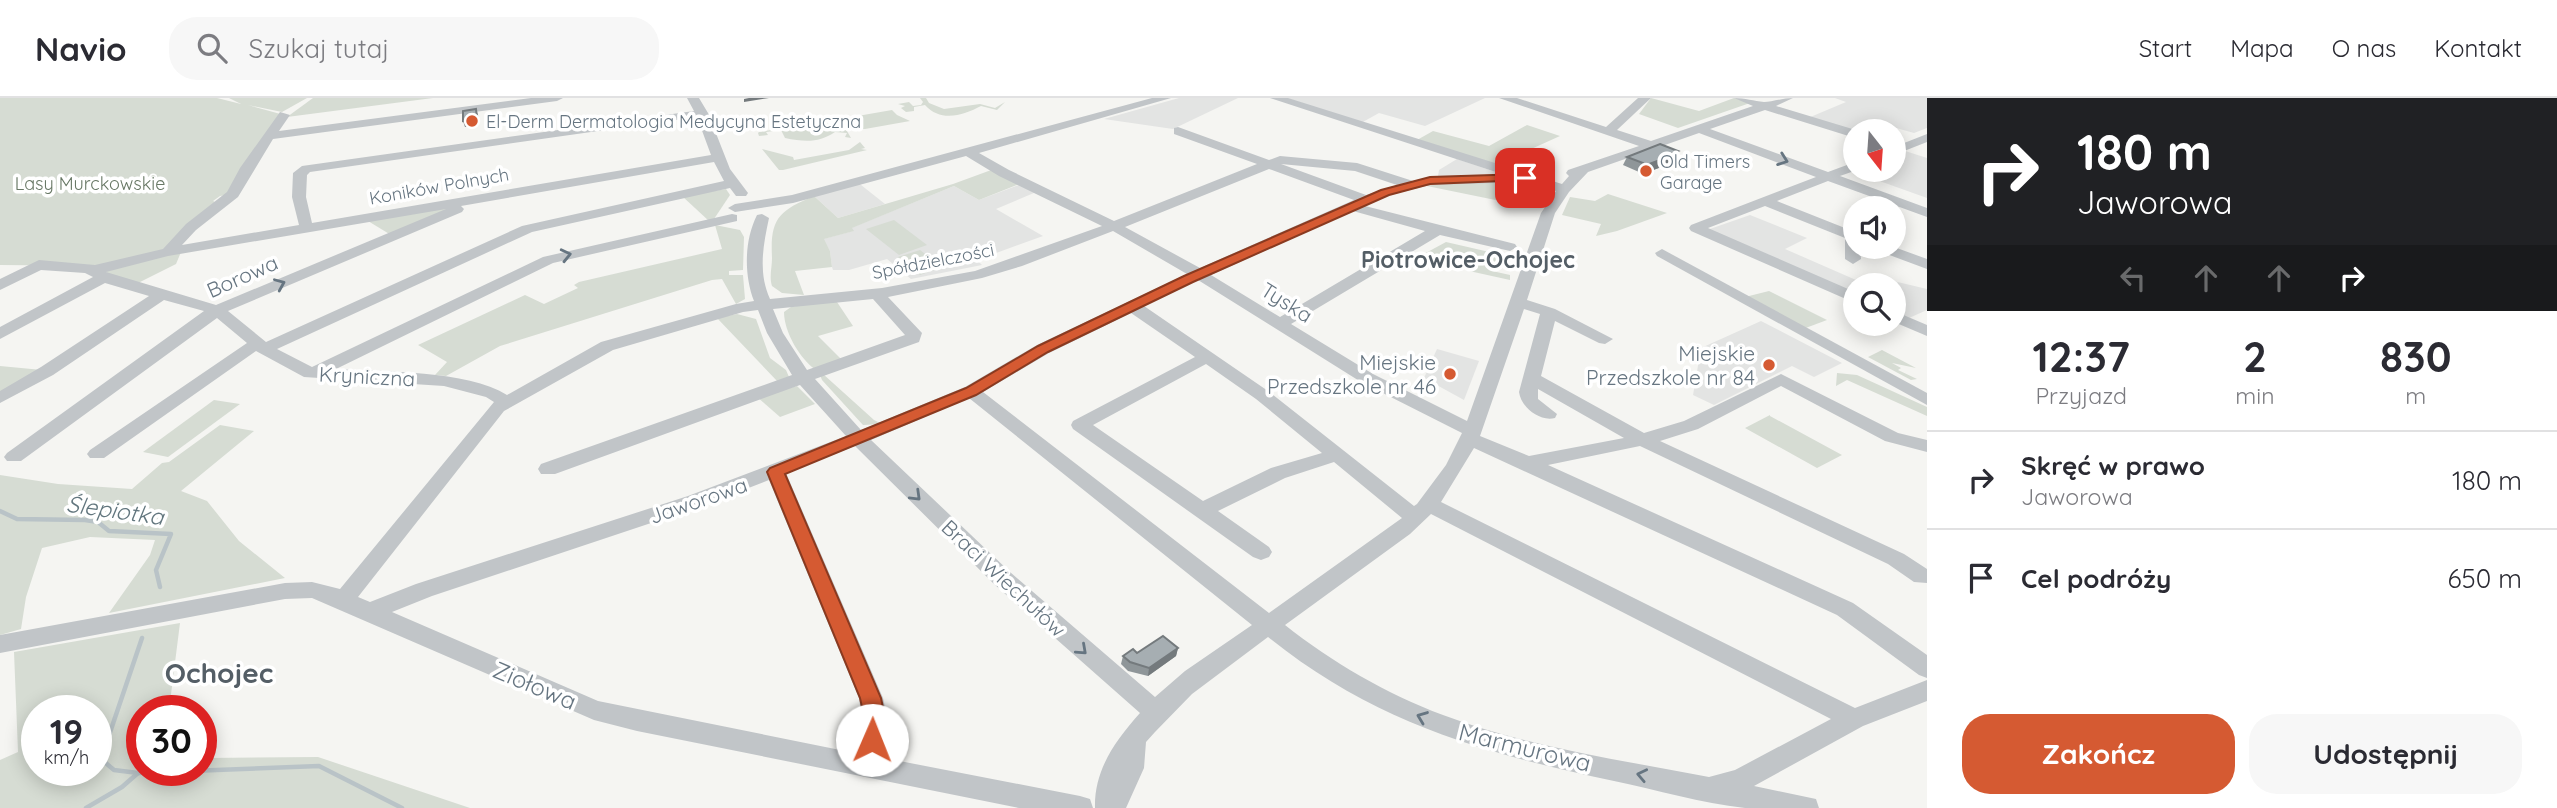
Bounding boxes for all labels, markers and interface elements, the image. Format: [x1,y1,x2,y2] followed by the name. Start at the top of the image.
[169,17,659,80] search box
[35,28,127,69] text: Navio
[193,29,231,67] icon: search
[249,32,389,65] text: Szukaj tutaj
[2139,33,2192,63] text: Start
[2230,33,2294,63] text: Mapa
[2332,33,2396,63] text: O nas
[2434,33,2522,63] text: Kontakt
[486,110,861,133] place label: El-Derm Dermatologia Medycyna Estetyczna
[464,113,480,129] marker: El-Derm Dermatologia Medycyna Estetyczna
[1843,119,1906,182] north arrow
[1843,119,1906,336] map controls
[2077,121,2212,182] text: 180 m
[1962,126,2053,217] icon: right
[1495,148,1555,208] pin
[1660,150,1750,194] place label: Old Timers Garage
[1777,151,1789,165] one-way arrow
[1506,159,1544,197] icon: arrive
[367,162,511,210] street label: Koników Polnych
[1638,163,1654,179] marker: Old Timers Garage
[15,172,165,195] park label: Lasy Murckowskie
[2077,182,2232,222] text: Jaworowa
[1843,196,1906,259] button: sound
[870,238,996,284] street label: Spółdzielczości
[1361,245,1575,274] district label: Piotrowice-Ochojec
[202,249,282,303] street label: Borowa
[560,249,572,264] one-way arrow
[2114,259,2152,297] icon: left
[2187,259,2225,297] icon: ahead
[2260,259,2298,297] icon: ahead
[2333,259,2371,297] icon: right
[1843,273,1906,336] button: search
[1256,276,1318,328] street label: Tyska
[272,278,285,292] one-way arrow
[2033,330,2130,383] text: 12:37
[2243,330,2267,383] text: 2
[2380,330,2451,383] text: 830
[1586,340,1755,390] place label: Miejskie Przedszkole nr 84
[1267,349,1436,399] place label: Miejskie Przedszkole nr 46
[1761,357,1777,373] marker: Miejskie Przedszkole nr 84
[318,360,416,392] street label: Kryniczna
[1442,366,1458,382] marker: Miejskie Przedszkole nr 46
[2035,381,2127,410] text: Przyjazd
[2235,381,2275,410] text: min
[2405,381,2426,410] text: m
[2021,449,2205,482] text: Skręć w prawo
[1962,461,2000,499] icon: right
[2452,464,2522,497] text: 180 m
[646,471,750,529] street label: Jaworowa
[2021,482,2133,511] text: Jaworowa
[907,487,920,500] one-way arrow
[65,489,166,531] water label: Ślepiotka
[937,514,1072,642] street label: Braci Wiechułów
[1962,559,2000,597] icon: arrive
[2021,562,2171,595] text: Cel podróży
[2448,562,2522,595] text: 650 m
[1074,642,1087,655] one-way arrow
[489,654,581,716] street label: Ziołowa
[165,655,273,690] district label: Ochojec
[126,695,217,786] speed limit sign: 30
[835,703,909,777] position arrow
[50,709,83,753] text: 19
[1416,712,1428,726] one-way arrow
[1962,714,2235,794] button: Zakończ
[2249,714,2522,794] button: Udostępnij
[1456,716,1594,778] street label: Marmurowa
[44,746,89,769] text: km/h
[1636,769,1648,784] one-way arrow

